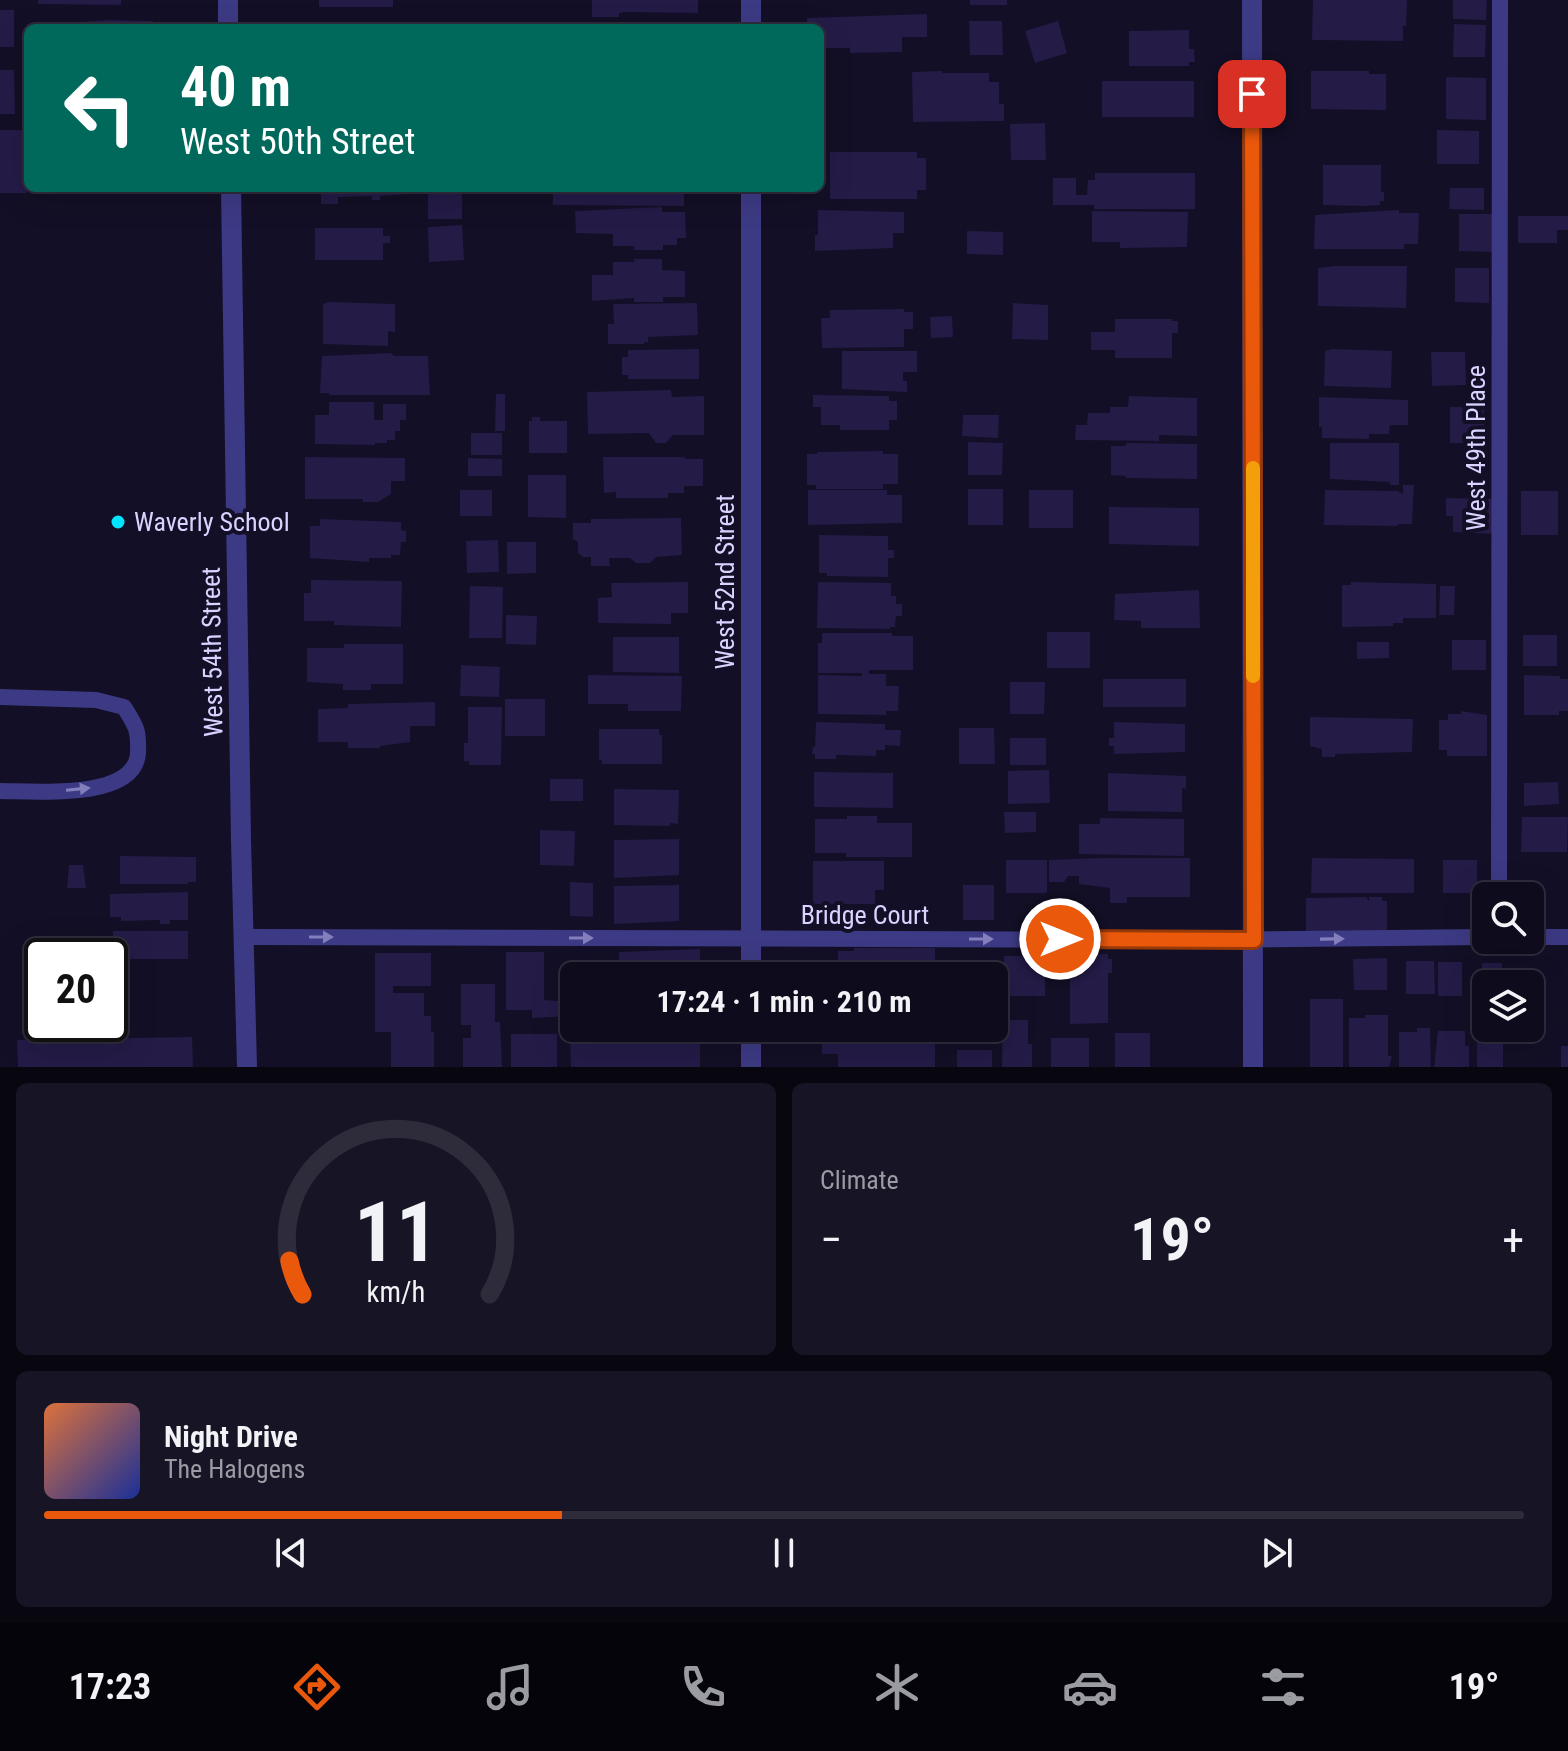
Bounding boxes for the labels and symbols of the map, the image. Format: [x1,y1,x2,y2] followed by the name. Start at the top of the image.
[1218,60,1286,128] pin
[1461,365,1491,531] street label: West 49th Place
[710,494,740,670] street label: West 52nd Street
[134,507,290,537] place label: Waverly School
[109,513,127,531] marker: Waverly School
[196,567,228,737] street label: West 54th Street
[66,783,91,796] one-way arrow
[1018,897,1102,981] position arrow
[801,900,929,930] street label: Bridge Court
[309,931,334,943] one-way arrow
[569,932,594,944] one-way arrow
[969,933,994,945] one-way arrow
[1320,933,1345,945] one-way arrow
[24,938,128,1042] speed limit sign: 20

